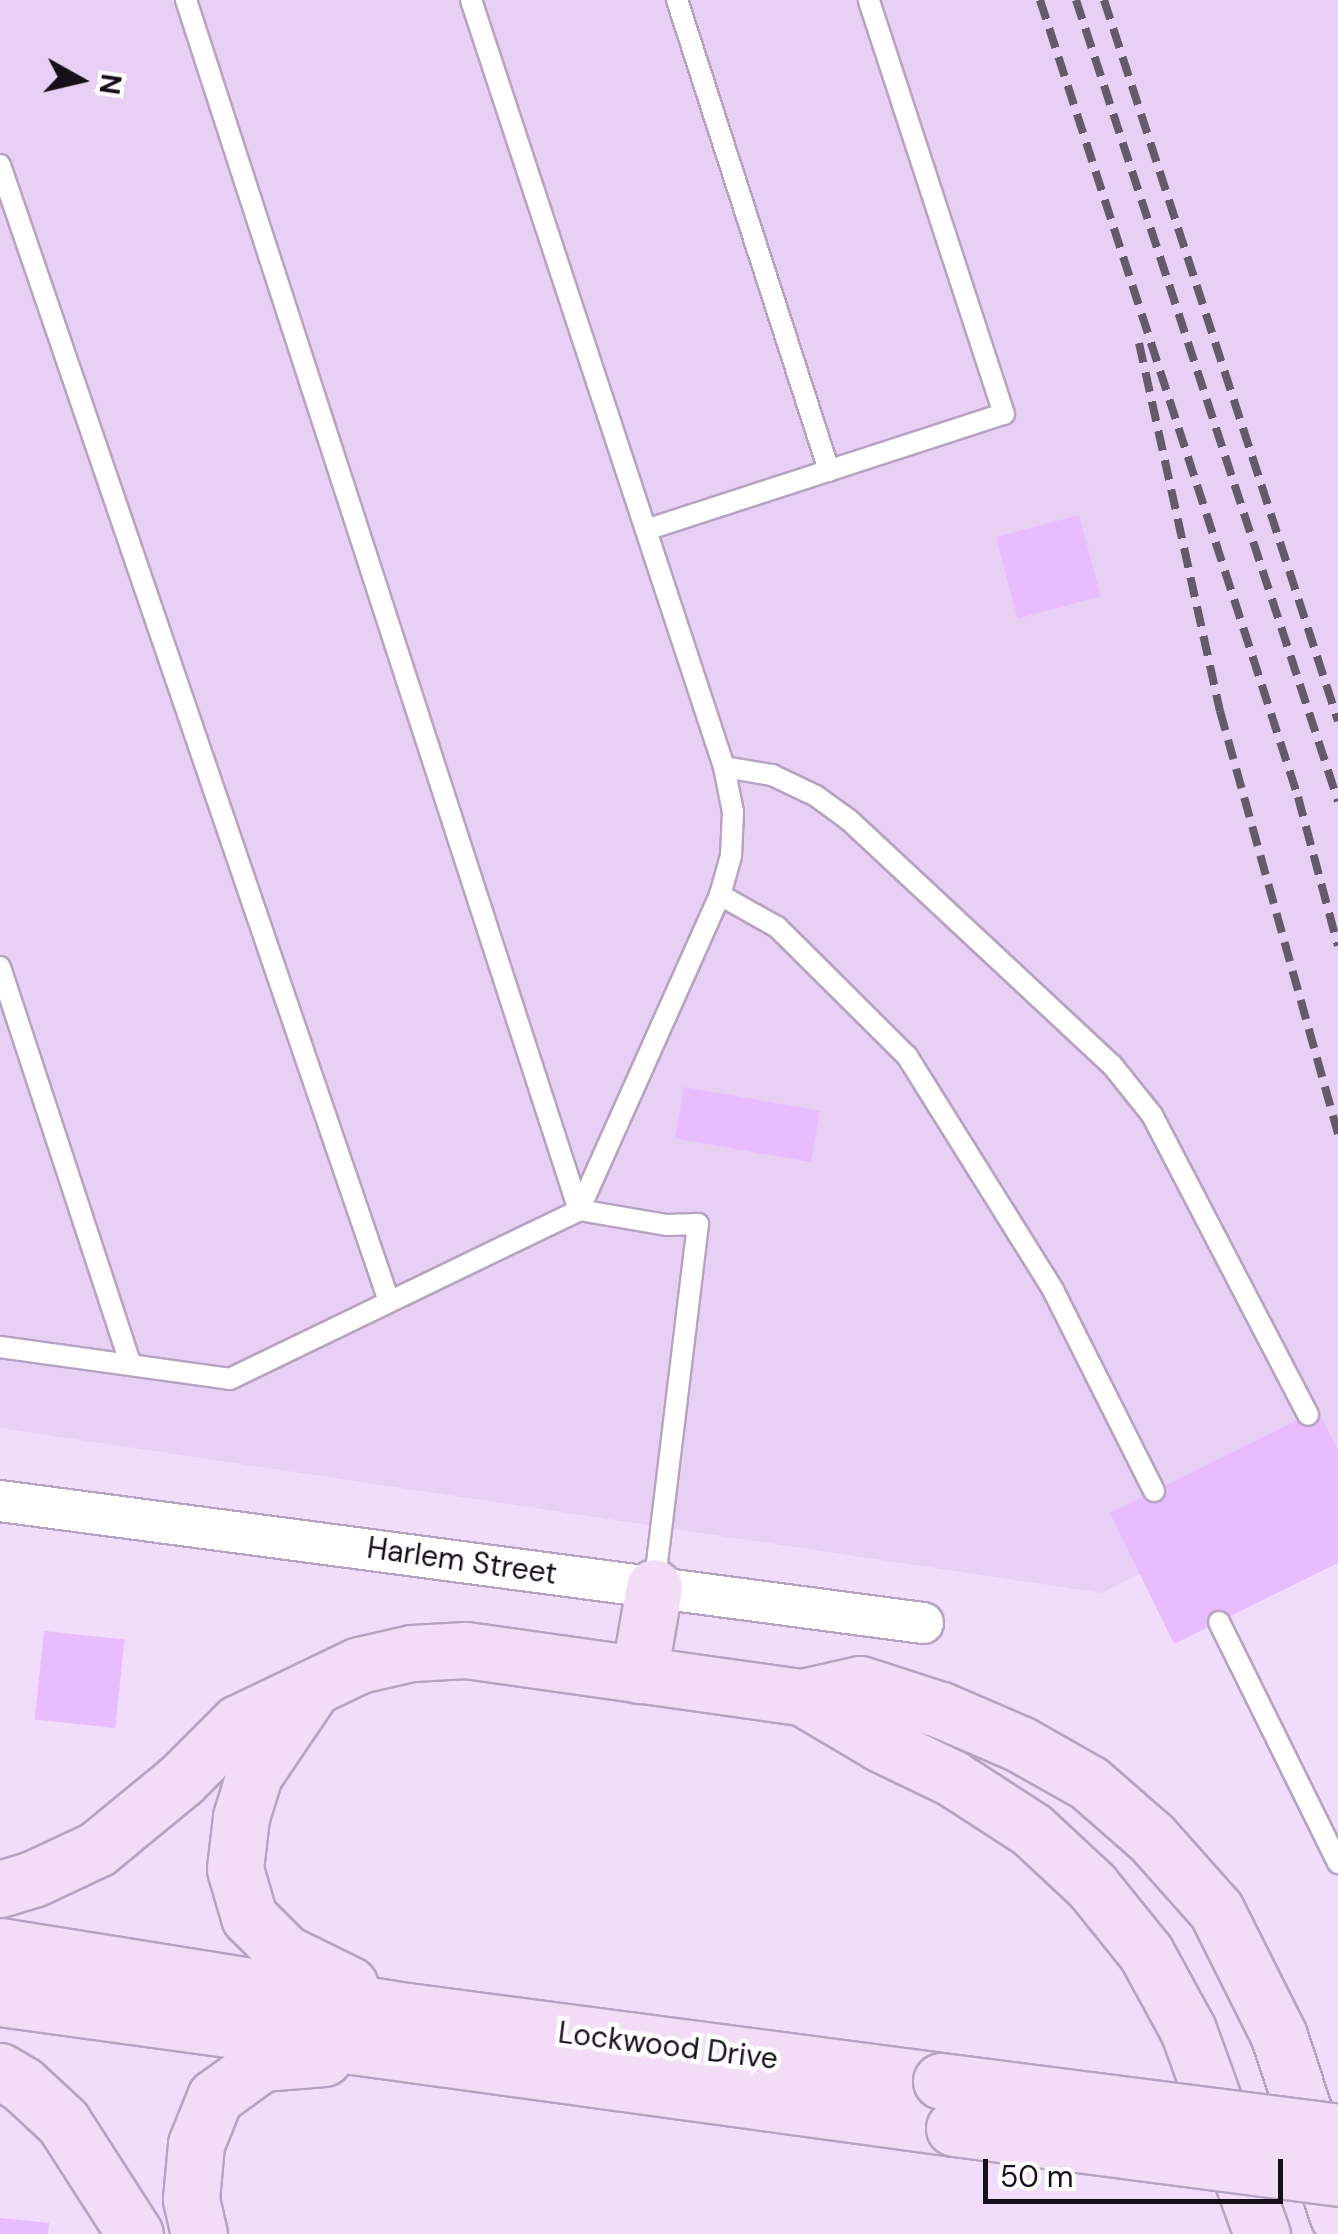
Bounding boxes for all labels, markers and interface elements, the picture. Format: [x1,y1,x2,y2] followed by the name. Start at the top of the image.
[30,30,130,130] north arrow
[90,72,130,97] text: N
[365,1530,559,1592] street label: Harlem Street
[556,2015,780,2077] street label: Lockwood Drive
[988,2139,1288,2201] scale bar
[1000,2157,1074,2196] text: 50 m

